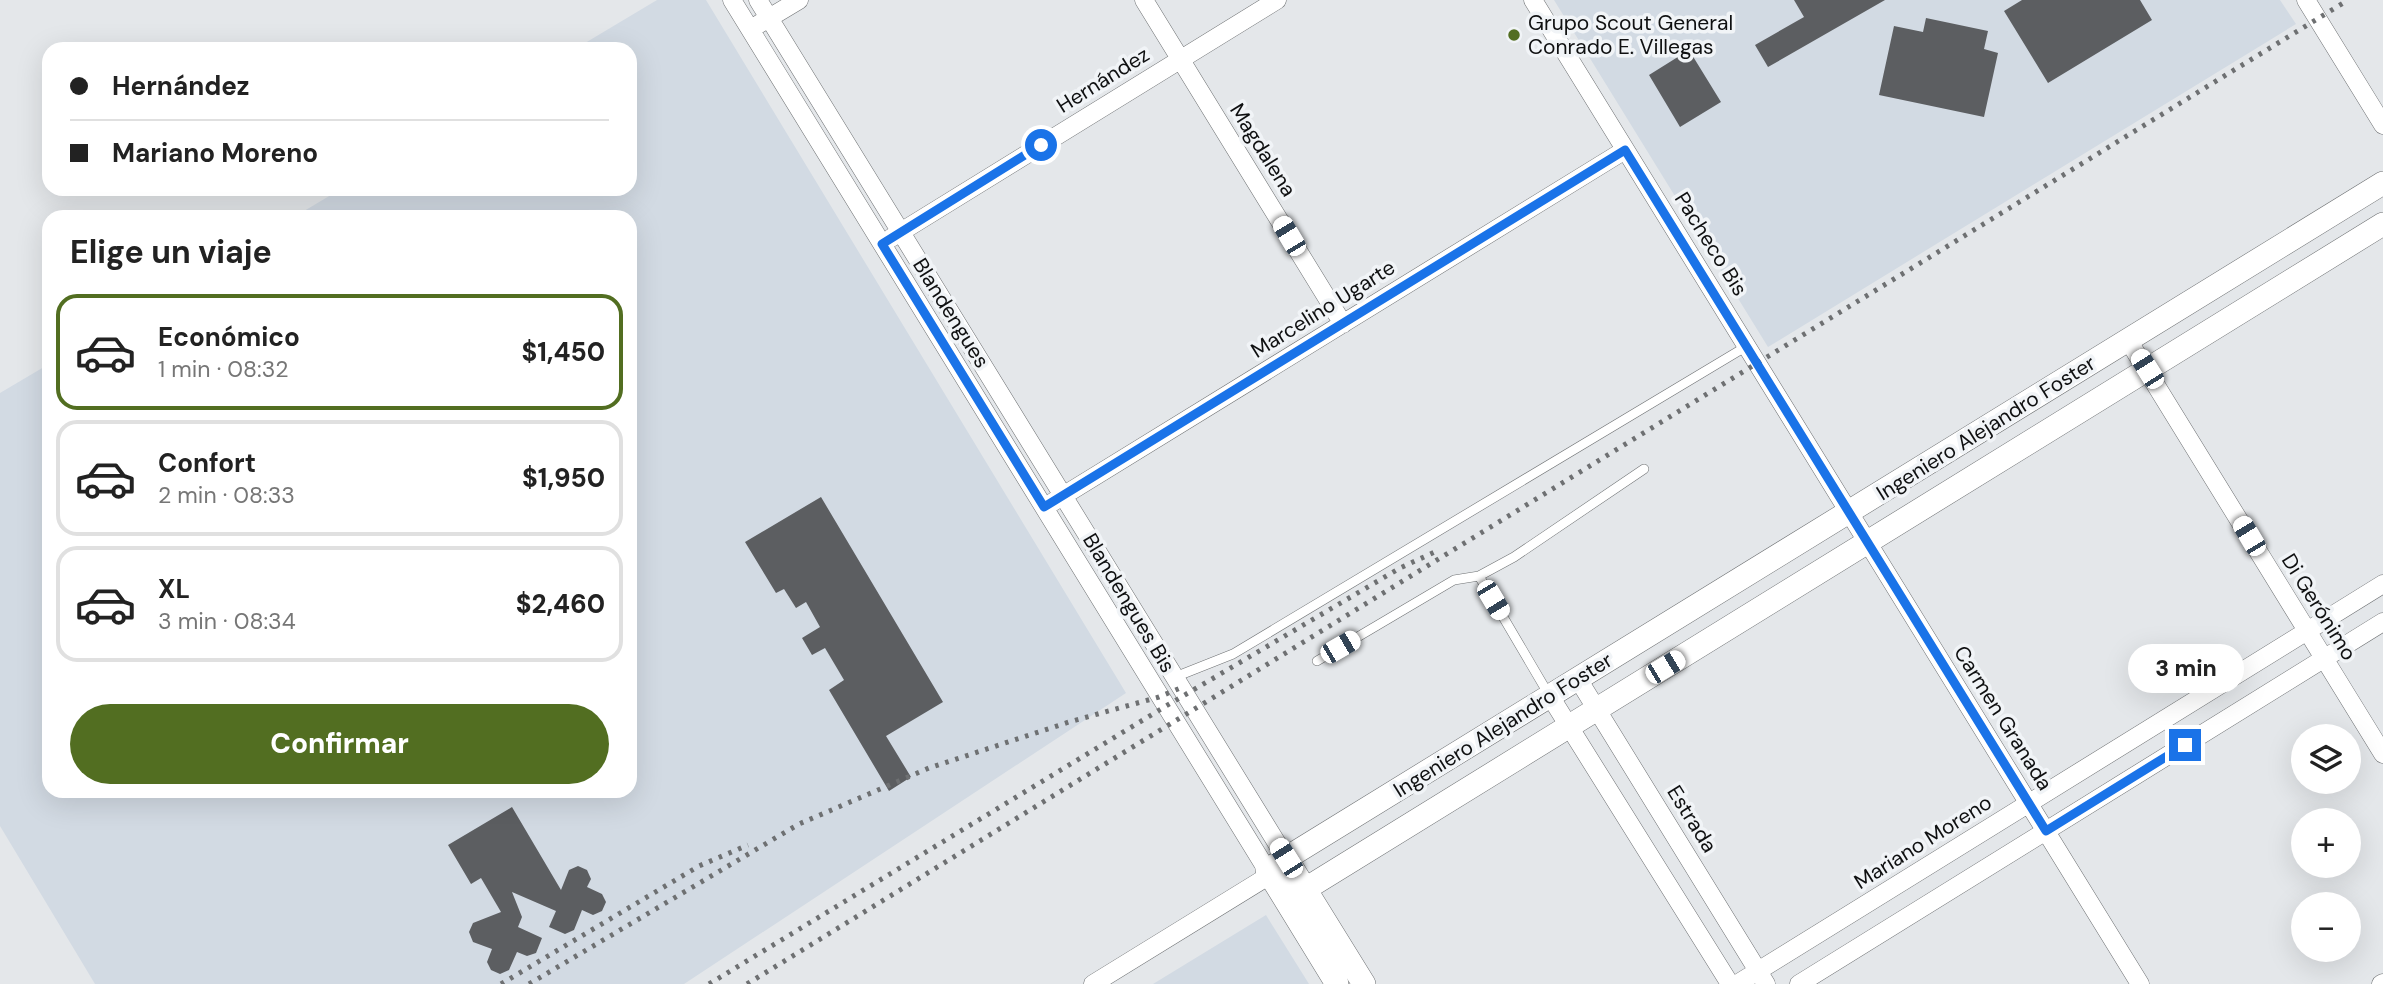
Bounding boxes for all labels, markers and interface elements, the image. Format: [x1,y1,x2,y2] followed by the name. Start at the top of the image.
[1528,9,1733,61] place label: Grupo Scout General Conrado E. Villegas
[1506,27,1522,43] marker: Grupo Scout General Conrado E. Villegas
[1051,41,1155,119] street label: Hernández
[112,69,250,103] text: Hernández
[1223,98,1303,202] street label: Magdalena
[1025,129,1057,161] route start
[112,136,318,170] text: Mariano Moreno
[1668,187,1754,301] street label: Pacheco Bis
[1270,213,1309,259] car
[70,231,272,273] text: Elige un viaje
[906,253,996,373] street label: Blandengues
[1246,253,1400,365] street label: Marcelino Ugarte
[158,320,300,354] text: Económico
[74,321,137,384] icon: car
[522,335,605,369] text: $1,450
[2127,346,2168,392] car
[1871,349,2101,507] street label: Ingeniero Alejandro Foster
[158,354,289,384] text: 1 min · 08:32
[158,446,256,480] text: Confort
[74,447,137,510] icon: car
[522,461,605,495] text: $1,950
[158,480,295,510] text: 2 min · 08:33
[2230,513,2269,559] car
[1076,528,1182,678] street label: Blandengues Bis
[2275,548,2363,666] street label: Di Gerónimo
[158,572,190,606] text: XL
[74,573,137,636] icon: car
[1474,577,1513,623] car
[516,587,605,621] text: $2,460
[158,606,296,636] text: 3 min · 08:34
[1317,627,1364,667] car
[1947,640,2059,796] street label: Carmen Granada
[2127,644,2243,692] callout: 3 min
[1388,646,1618,804] street label: Ingeniero Alejandro Foster
[1642,647,1689,687] car
[2155,653,2217,683] text: 3 min
[70,704,609,784] button: Confirmar
[2291,724,2361,962] map controls
[2291,724,2361,794] button: layers
[2169,729,2201,761] route end
[1661,780,1723,858] street label: Estrada
[1849,788,1997,896] street label: Mariano Moreno
[2291,808,2361,878] button: +
[1266,835,1307,881] car
[2291,892,2361,962] button: −

